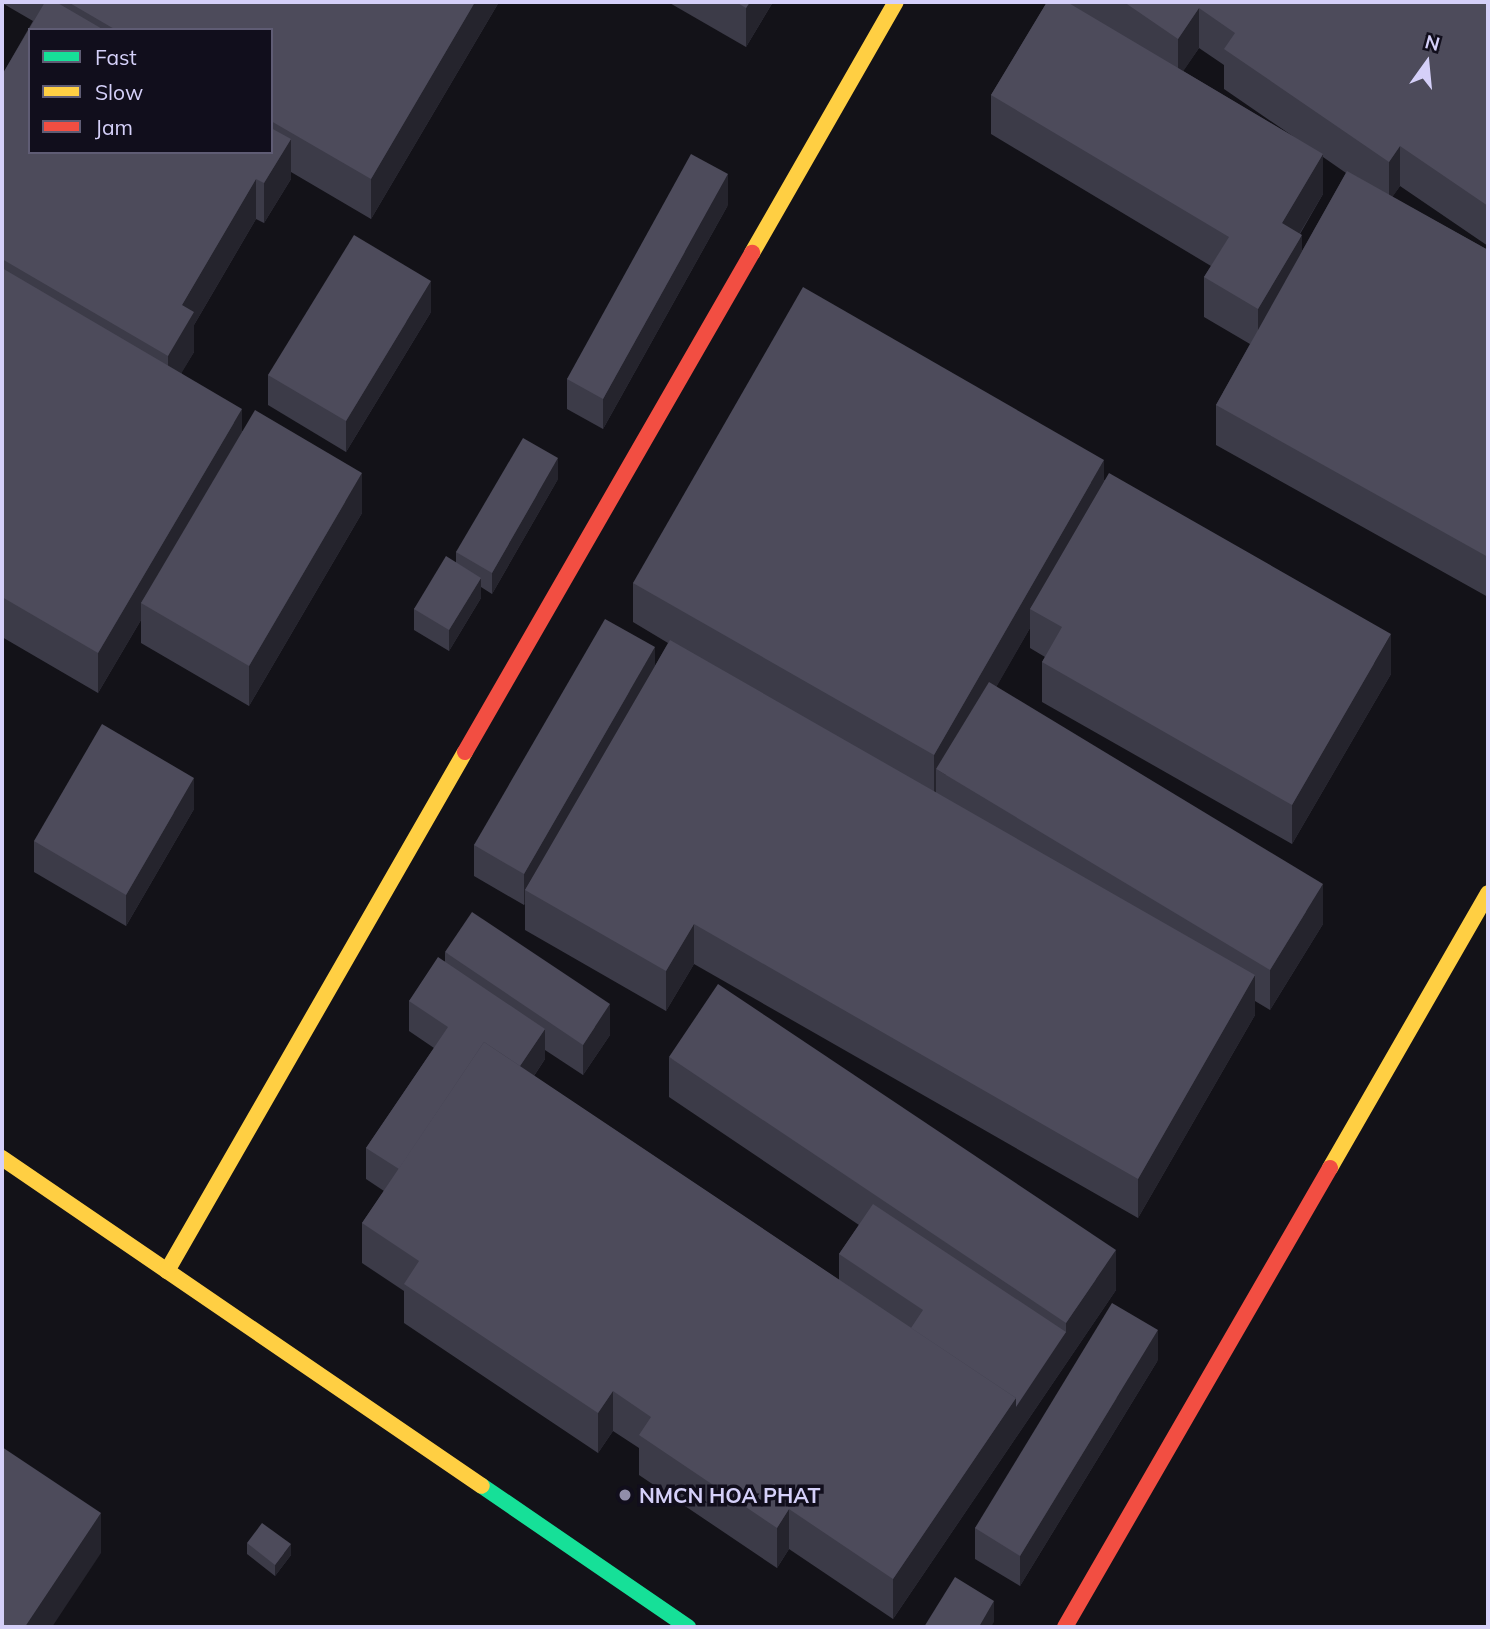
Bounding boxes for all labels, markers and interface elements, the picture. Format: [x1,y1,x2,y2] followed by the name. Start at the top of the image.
[28,28,273,154] legend
[1392,28,1462,98] north arrow
[1422,29,1442,56] text: N
[95,44,137,70] text: Fast
[95,79,143,105] text: Slow
[95,114,133,140] text: Jam
[639,1482,820,1508] place label: NMCN HOA PHAT
[617,1487,633,1503] marker: NMCN HOA PHAT

